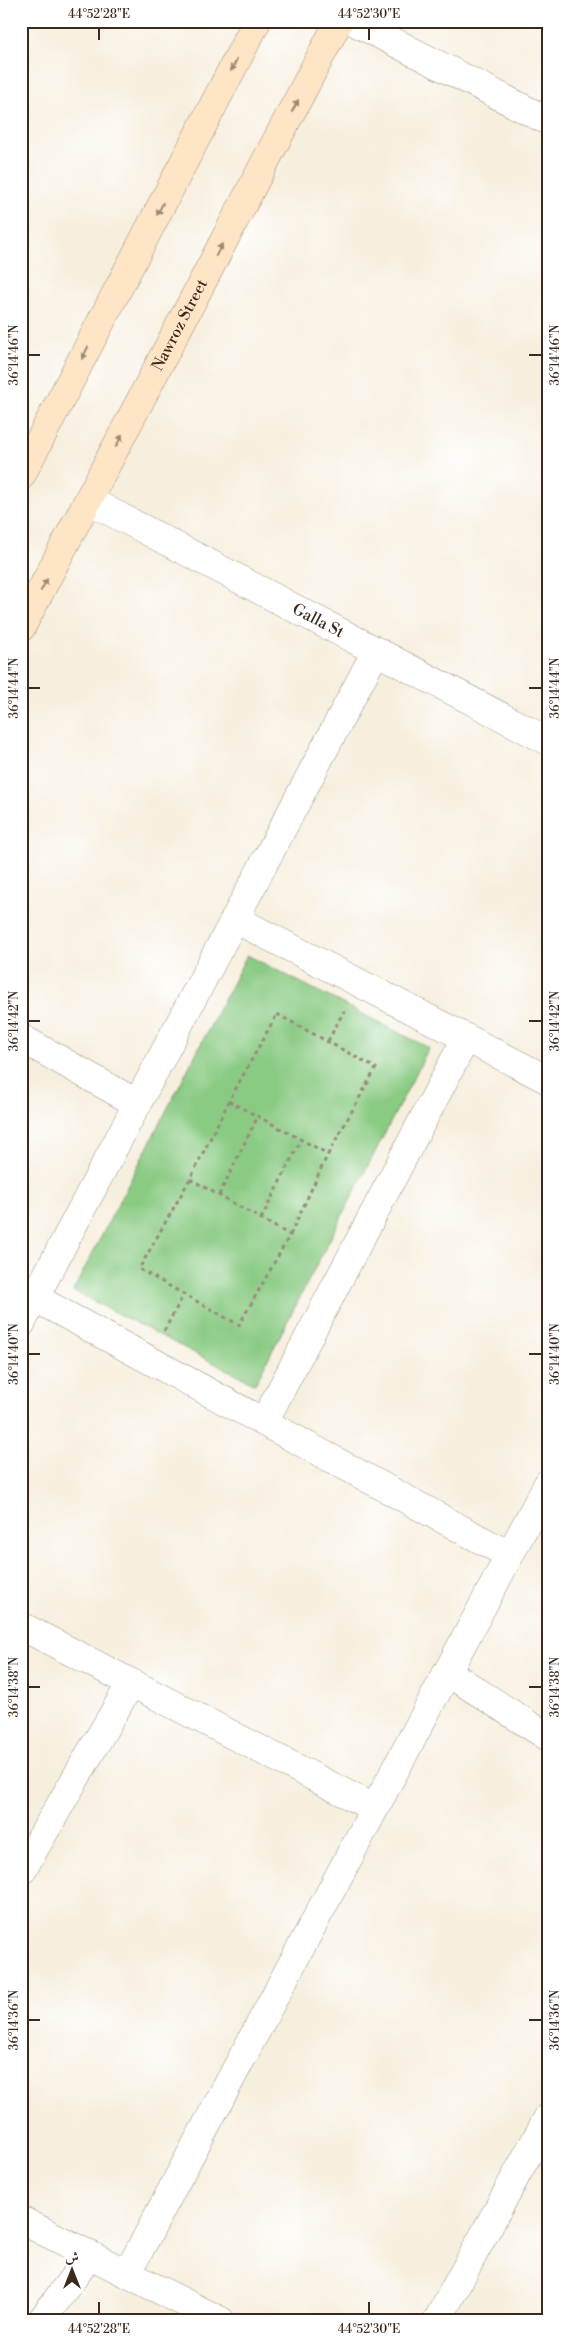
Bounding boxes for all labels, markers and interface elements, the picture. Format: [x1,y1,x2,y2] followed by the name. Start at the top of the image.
[68,7,130,22] text: 44°52'28"E
[338,7,400,22] text: 44°52'30"E
[230,57,238,72] one-way arrow
[291,99,299,114] one-way arrow
[156,202,164,216] one-way arrow
[215,243,223,258] one-way arrow
[147,275,212,374] street label: Nawroz Street
[7,325,22,385] text: 36°14'46"N
[548,325,563,385] text: 36°14'46"N
[81,346,89,360] one-way arrow
[115,434,124,447] one-way arrow
[40,577,48,592] one-way arrow
[289,599,348,643] street label: Galla St
[7,657,22,718] text: 36°14'44"N
[548,657,563,718] text: 36°14'44"N
[7,991,22,1051] text: 36°14'42"N
[548,991,563,1051] text: 36°14'42"N
[7,1323,22,1385] text: 36°14'40"N
[548,1323,563,1385] text: 36°14'40"N
[7,1657,22,1717] text: 36°14'38"N
[548,1657,563,1717] text: 36°14'38"N
[7,1990,22,2050] text: 36°14'36"N
[548,1990,563,2050] text: 36°14'36"N
[48,2244,98,2294] north arrow
[65,2249,79,2267] text: ش
[68,2322,130,2337] text: 44°52'28"E
[338,2322,400,2337] text: 44°52'30"E

